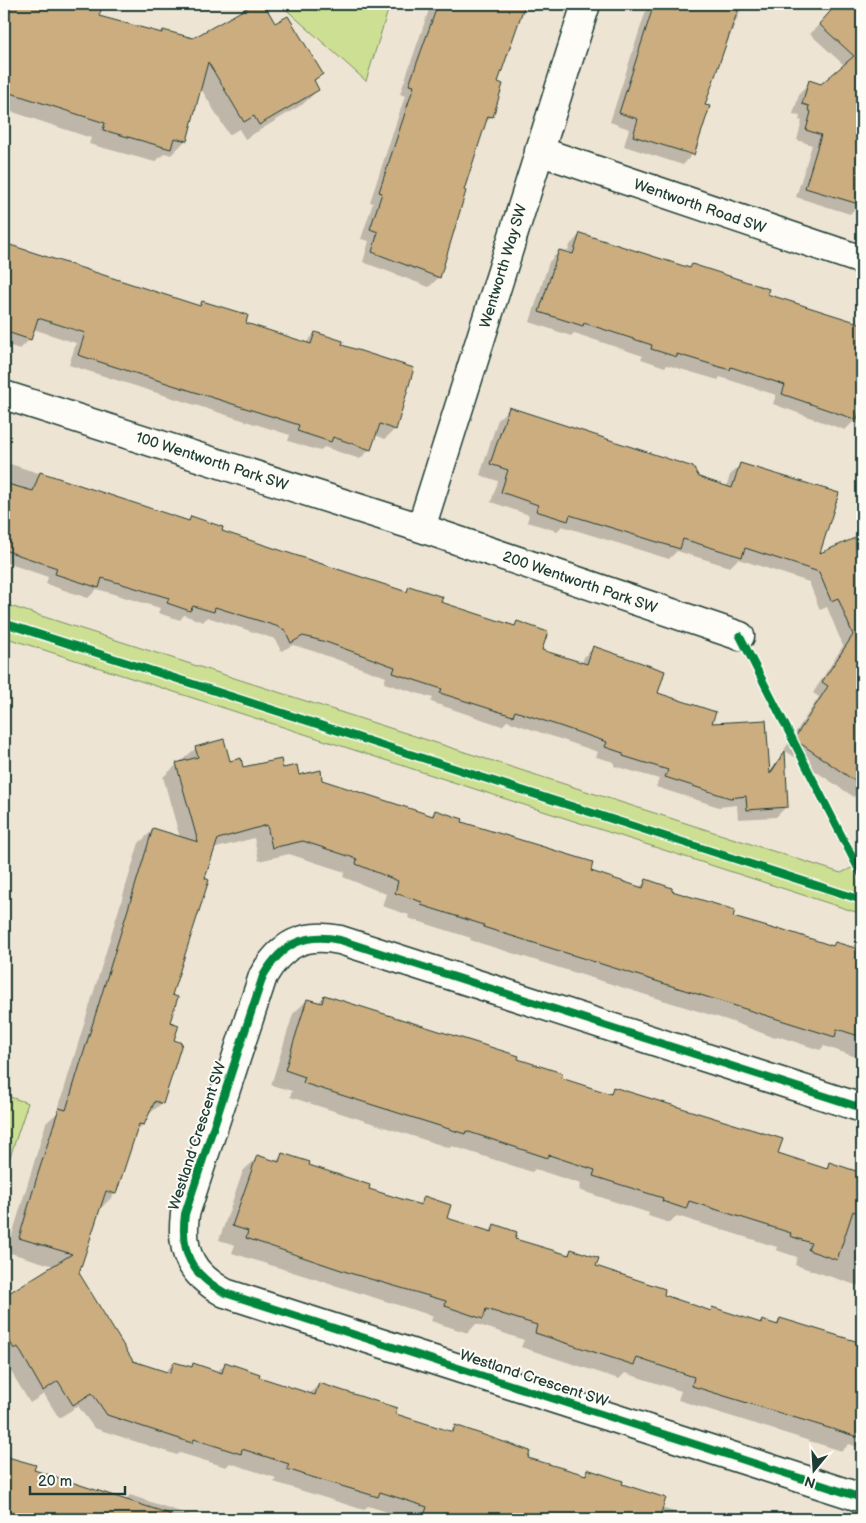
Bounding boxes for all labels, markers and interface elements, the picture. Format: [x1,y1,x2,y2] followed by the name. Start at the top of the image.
[631,175,769,238] street label: Wentworth Road SW
[476,201,531,331] street label: Wentworth Way SW
[133,428,291,495] street label: 100 Wentworth Park SW
[500,547,660,618] street label: 200 Wentworth Park SW
[164,1059,231,1213] street label: Westland Crescent SW
[457,1345,611,1412] street label: Westland Crescent SW
[788,1446,838,1496] north arrow
[30,1463,125,1495] scale bar
[38,1472,72,1491] text: 20 m
[803,1472,818,1492] text: N

